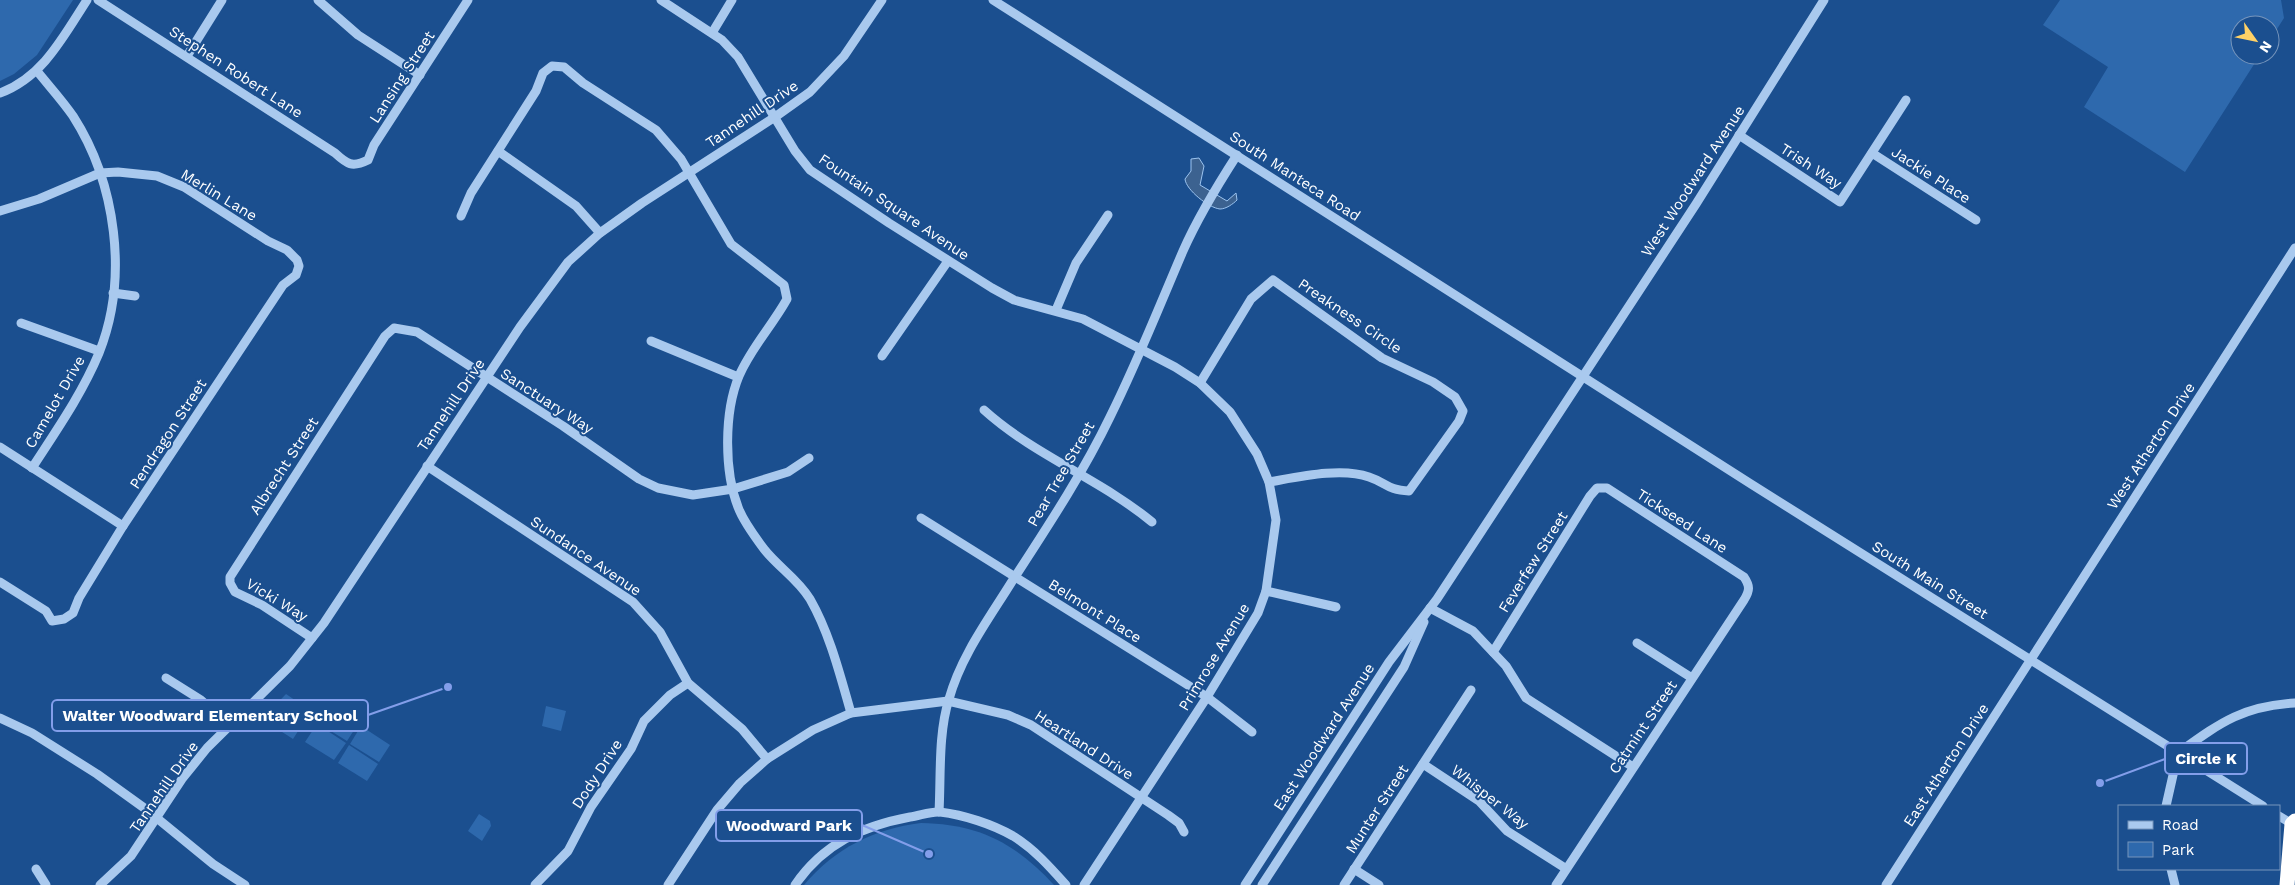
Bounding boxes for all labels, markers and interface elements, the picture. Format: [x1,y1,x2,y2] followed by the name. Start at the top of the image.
[2230,15,2280,65] north arrow
[166,22,306,122] street label: Stephen Robert Lane
[366,27,439,126] street label: Lansing Street
[2256,38,2275,56] text: N
[702,76,802,152] street label: Tannehill Drive
[1637,102,1749,260] street label: West Woodward Avenue
[1226,127,1364,225] street label: South Manteca Road
[1777,139,1845,193] street label: Trish Way
[1888,143,1974,207] street label: Jackie Place
[815,150,973,264] street label: Fountain Square Avenue
[178,165,260,225] street label: Merlin Lane
[1295,275,1405,357] street label: Preakness Circle
[21,353,89,451] street label: Camelot Drive
[413,355,489,455] street label: Tannehill Drive
[497,364,597,438] street label: Sanctuary Way
[126,375,211,492] street label: Pendragon Street
[2103,379,2199,513] street label: West Atherton Drive
[246,413,323,518] street label: Albrecht Street
[1024,418,1099,530] street label: Pear Tree Street
[1633,485,1731,557] street label: Tickseed Lane
[1495,507,1572,616] street label: Feverfew Street
[527,512,645,600] street label: Sundance Avenue
[1869,537,1992,623] street label: South Main Street
[243,575,311,626] street label: Vicki Way
[1045,575,1145,647] street label: Belmont Place
[1175,600,1253,714] street label: Primrose Avenue
[1270,660,1378,814] street label: East Woodward Avenue
[1605,676,1681,777] street label: Catmint Street
[52,700,368,731] callout: Walter Woodward Elementary School
[1900,700,1992,830] street label: East Atherton Drive
[63,706,358,725] text: Walter Woodward Elementary School
[1031,706,1137,784] street label: Heartland Drive
[568,736,626,812] street label: Dody Drive
[126,738,202,836] street label: Tannehill Drive
[2165,743,2247,774] callout: Circle K
[2175,749,2237,768] text: Circle K
[1342,761,1413,857] street label: Munter Street
[1448,761,1533,833] street label: Whisper Way
[2118,805,2280,870] legend
[716,810,862,841] callout: Woodward Park
[726,816,852,835] text: Woodward Park
[2162,816,2199,834] text: Road
[2162,841,2195,859] text: Park

